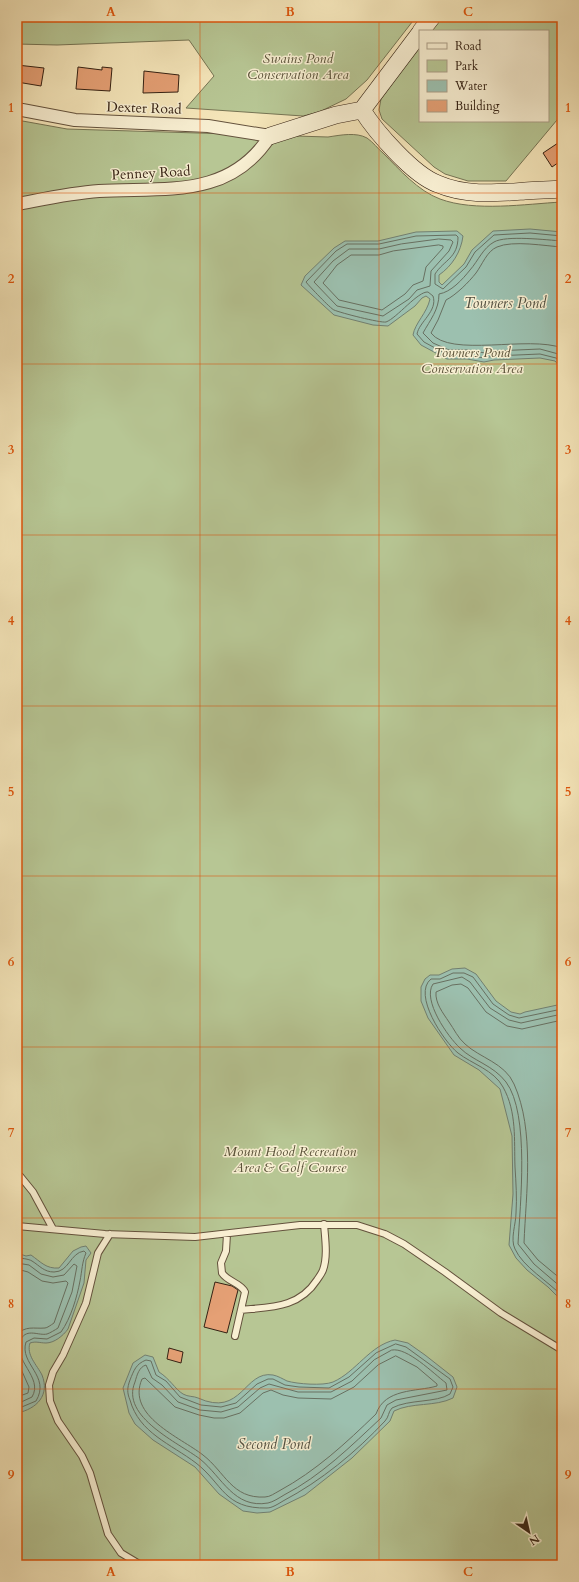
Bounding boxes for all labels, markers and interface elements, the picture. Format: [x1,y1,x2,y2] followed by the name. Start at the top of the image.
[106,3,116,21] text: A
[285,3,295,21] text: B
[463,3,473,21] text: C
[419,30,549,122] legend
[455,38,482,54] text: Road
[247,49,349,84] park label: Swains Pond Conservation Area
[455,58,479,74] text: Park
[454,78,488,94] text: Water
[106,97,182,119] street label: Dexter Road
[455,98,500,114] text: Building
[8,99,14,117] text: 1
[565,99,571,117] text: 1
[111,161,191,185] street label: Penney Road
[8,270,15,288] text: 2
[565,270,572,288] text: 2
[464,293,547,313] water label: Towners Pond
[421,343,523,378] park label: Towners Pond Conservation Area
[8,441,15,459] text: 3
[565,441,572,459] text: 3
[8,612,15,630] text: 4
[565,612,572,630] text: 4
[8,783,14,801] text: 5
[565,783,571,801] text: 5
[8,953,15,971] text: 6
[565,953,572,971] text: 6
[8,1124,15,1142] text: 7
[565,1124,572,1142] text: 7
[224,1142,356,1177] park label: Mount Hood Recreation Area & Golf Course
[8,1295,14,1313] text: 8
[565,1295,571,1313] text: 8
[237,1434,312,1454] water label: Second Pond
[8,1466,15,1484] text: 9
[565,1466,572,1484] text: 9
[509,1512,549,1552] north arrow
[526,1531,542,1549] text: N
[106,1563,116,1581] text: A
[285,1563,295,1581] text: B
[463,1563,473,1581] text: C

